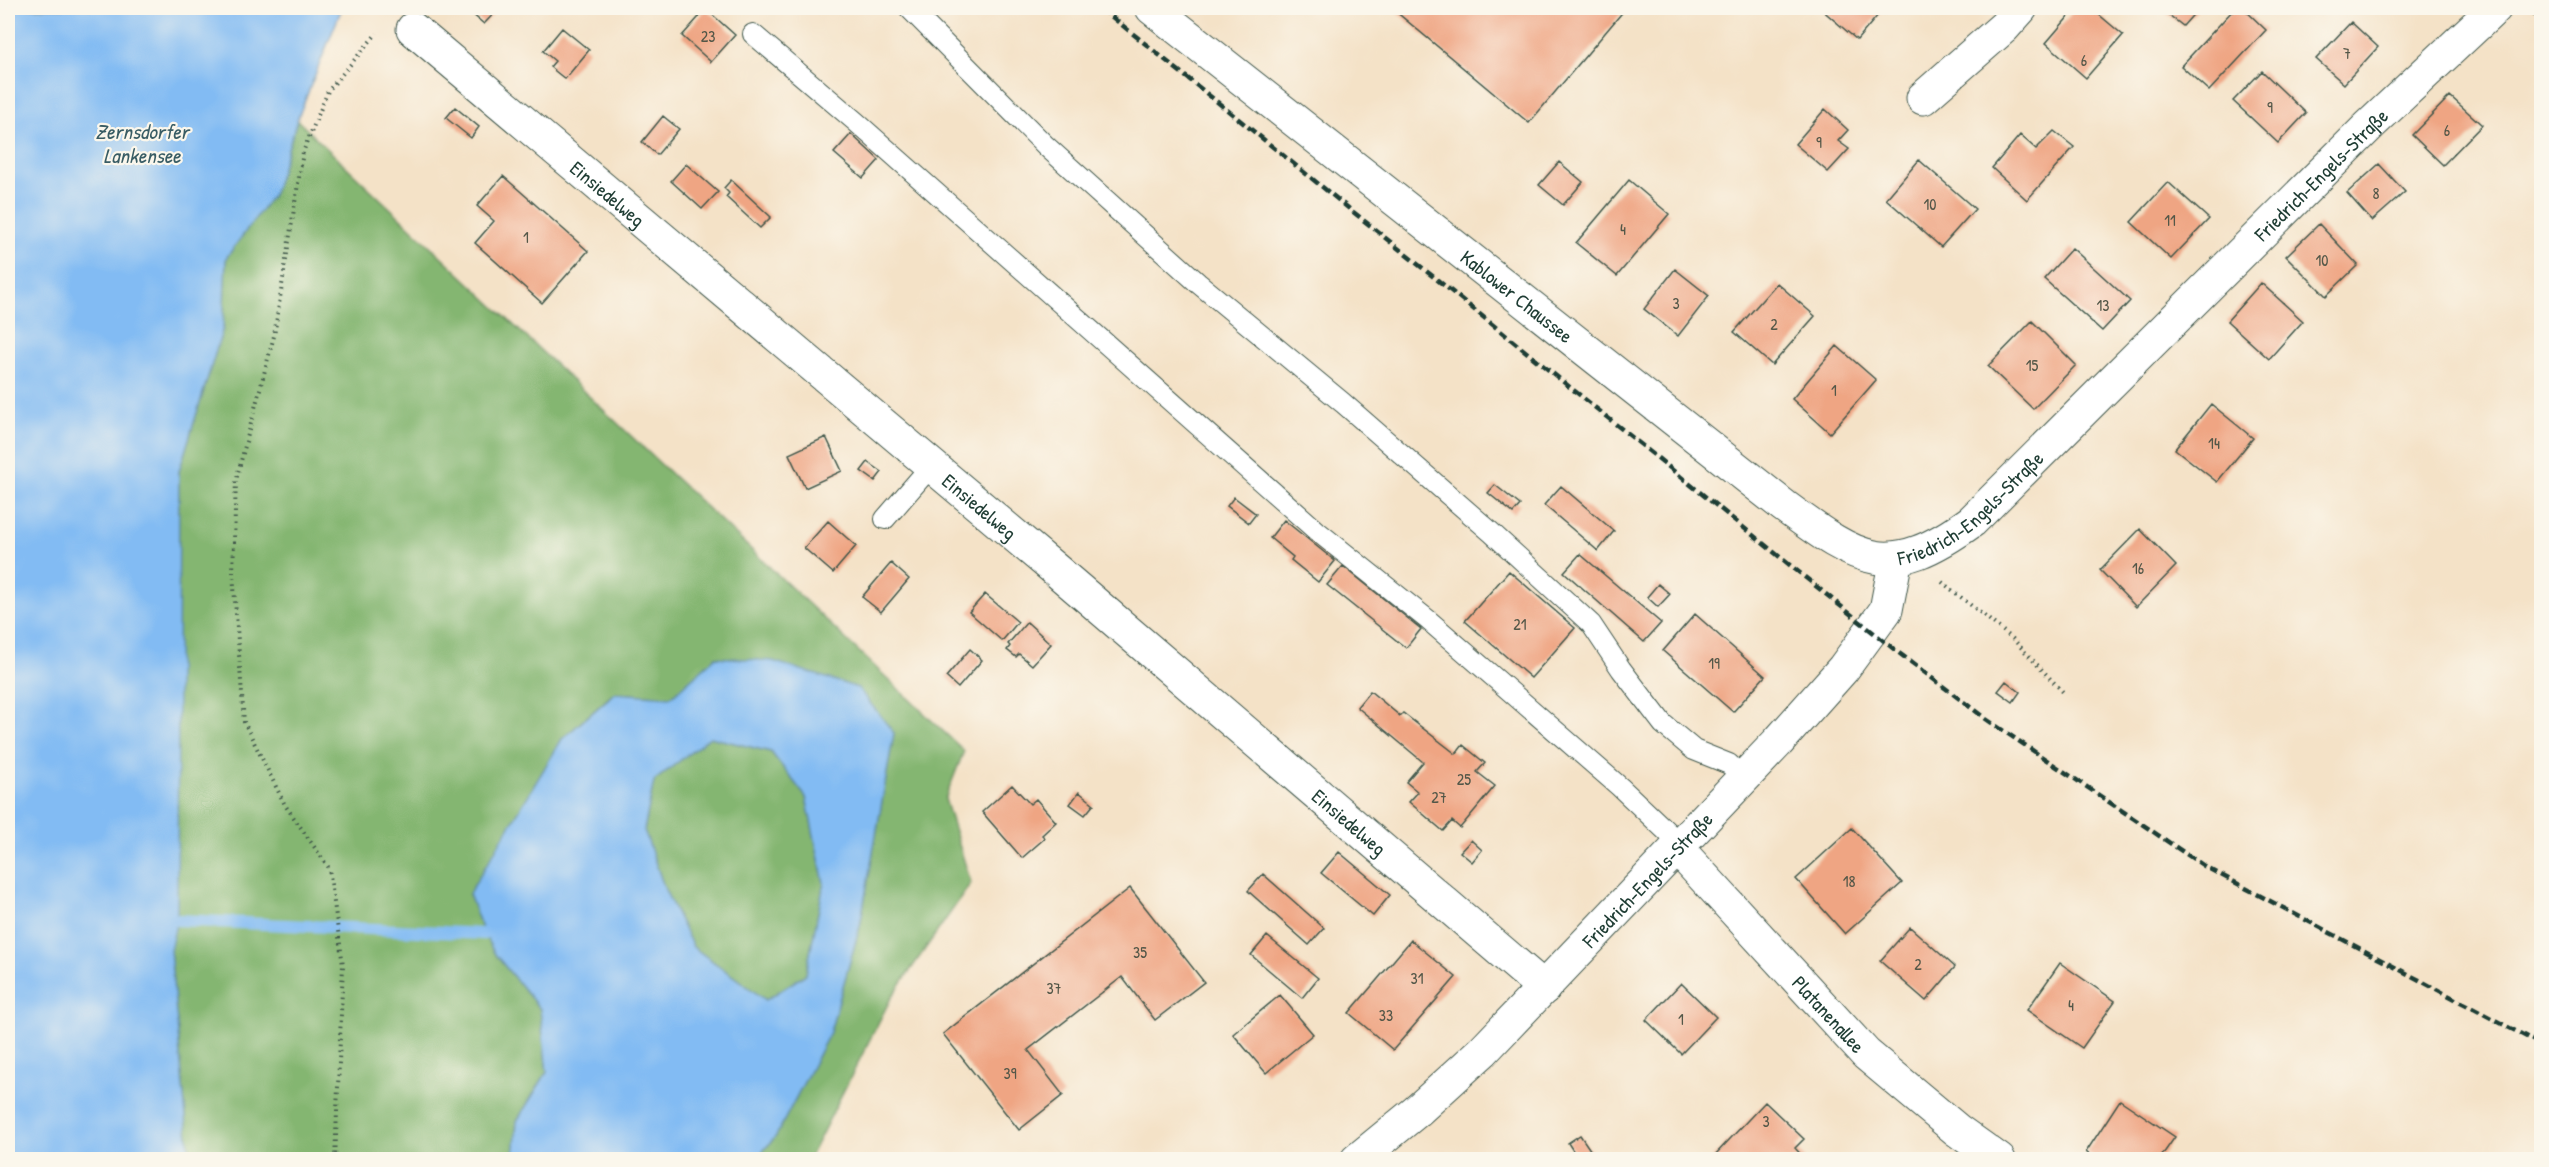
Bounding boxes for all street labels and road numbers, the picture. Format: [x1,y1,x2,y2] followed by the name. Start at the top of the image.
[2247,102,2393,247] street label: Friedrich-Engels-Straße
[565,154,651,232] street label: Einsiedelweg
[1455,243,1579,349] street label: Kablower Chaussee
[1894,445,2049,571] street label: Friedrich-Engels-Straße
[937,467,1023,545] street label: Einsiedelweg
[1307,782,1393,861] street label: Einsiedelweg
[1575,806,1718,954] street label: Friedrich-Engels-Straße
[1787,969,1872,1058] street label: Platanenallee

